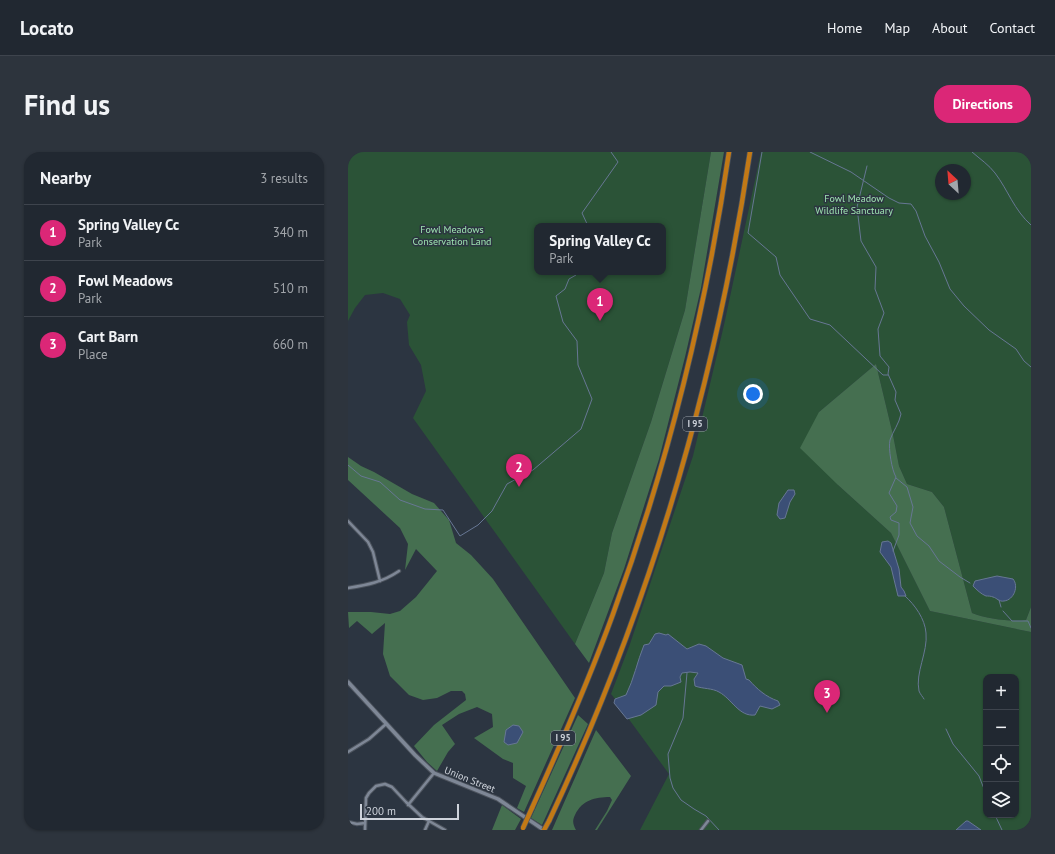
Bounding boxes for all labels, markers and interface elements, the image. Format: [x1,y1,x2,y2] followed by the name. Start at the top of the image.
[20,16,74,40] text: Locato
[827,19,862,37] text: Home
[884,19,910,37] text: Map
[932,19,968,37] text: About
[990,19,1035,37] text: Contact
[934,85,1031,123] button: Directions
[24,86,110,123] text: Find us
[935,164,971,200] north arrow
[40,167,91,189] text: Nearby
[260,170,308,187] text: 3 results
[815,192,893,217] park label: Fowl Meadow Wildlife Sanctuary
[78,215,179,234] text: Spring Valley Cc
[412,223,492,248] park label: Fowl Meadows Conservation Land
[534,223,666,275] popup
[49,224,57,241] text: 1
[273,224,308,241] text: 340 m
[549,231,651,250] text: Spring Valley Cc
[78,234,102,251] text: Park
[549,250,573,267] text: Park
[78,271,173,290] text: Fowl Meadows
[49,280,57,297] text: 2
[273,280,308,297] text: 510 m
[587,288,613,321] pin: 1
[78,290,102,307] text: Park
[78,327,138,346] text: Cart Barn
[49,336,57,353] text: 3
[273,336,308,353] text: 660 m
[78,346,108,363] text: Place
[743,384,763,404] your location
[683,417,707,431] road number: I 95
[506,454,532,487] pin: 2
[983,674,1019,818] map controls
[983,674,1019,710] button: +
[814,680,840,713] pin: 3
[983,710,1019,746] button: −
[551,731,575,745] road number: I 95
[983,746,1019,782] button: locate
[442,763,498,796] street label: Union Street
[983,782,1019,818] button: layers
[360,802,459,821] scale bar
[366,804,396,818] text: 200 m

